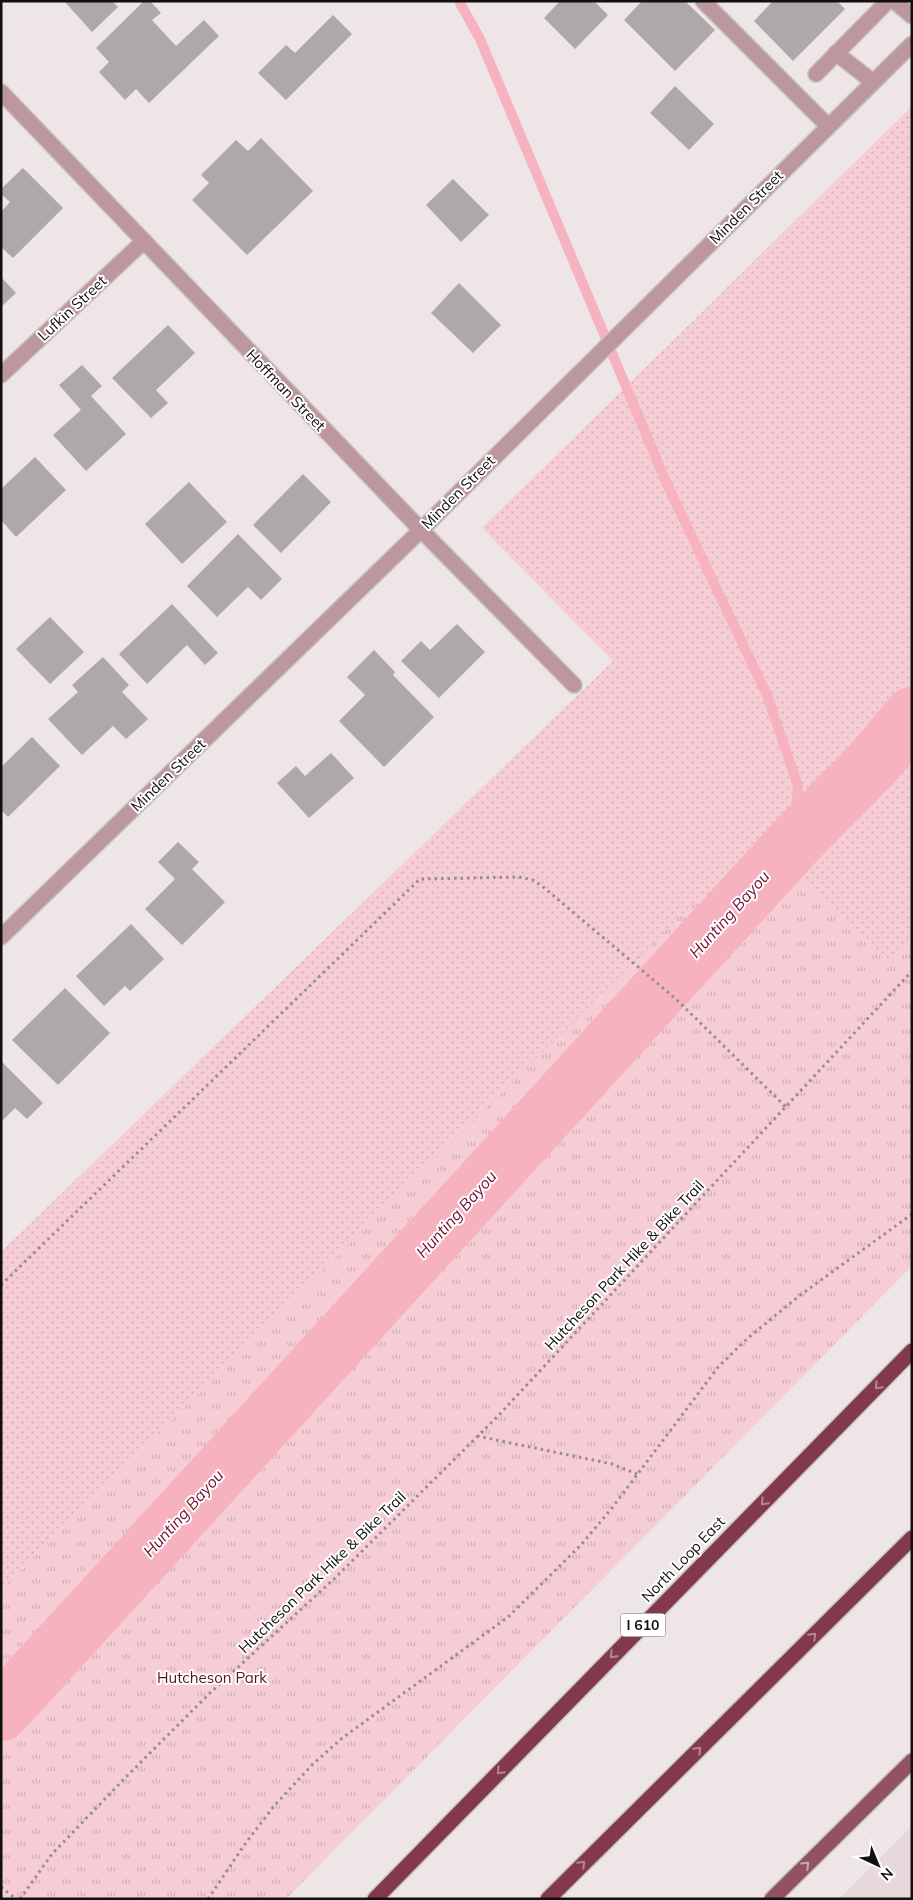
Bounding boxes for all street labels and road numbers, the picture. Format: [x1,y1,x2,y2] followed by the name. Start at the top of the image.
[705,166,787,248] street label: Minden Street
[34,271,110,345] street label: Lufkin Street
[242,345,330,435] street label: Hoffman Street
[417,451,499,533] street label: Minden Street
[127,735,209,815] street label: Minden Street
[540,1176,708,1354] street label: Hutcheson Park Hike & Bike Trail
[234,1487,410,1657] street label: Hutcheson Park Hike & Bike Trail
[637,1512,729,1606] street label: North Loop East
[620,1614,666,1636] road number: I 610

